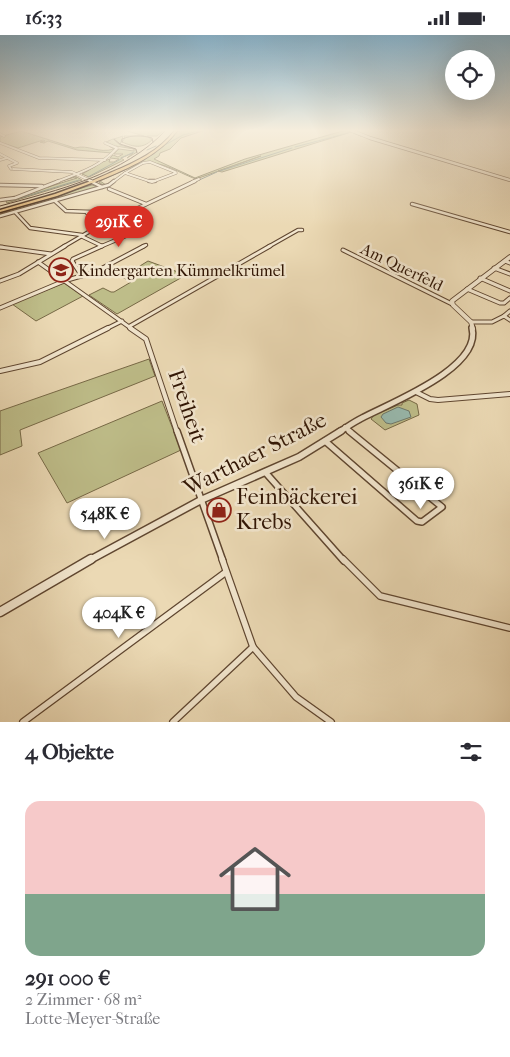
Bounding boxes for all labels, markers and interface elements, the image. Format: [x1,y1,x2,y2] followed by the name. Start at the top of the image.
[25,7,62,29] text: 16:33
[445,50,495,100] map controls
[445,50,495,100] button: locate
[78,205,160,248] pin: 291K €
[96,212,142,231] text: 291K €
[357,238,446,295] street label: Am Querfeld
[48,257,74,283] school or university icon: Kindergarten Kümmelkrümel
[78,261,286,280] place label: Kindergarten Kümmelkrümel
[162,366,212,446] street label: Freiheit
[178,407,331,502] street label: Warthaer Straße
[380,467,462,510] pin: 361K €
[398,474,444,493] text: 361K €
[236,484,358,535] place label: Feinbäckerei Krebs
[64,497,146,540] pin: 548K €
[206,497,232,523] shop icon: Feinbäckerei Krebs
[81,504,129,523] text: 548K €
[78,597,160,639] pin: 404K €
[93,603,145,622] text: 404K €
[457,738,485,766] icon: filters
[25,740,114,764] text: 4 Objekte
[210,834,300,924] icon: home
[25,966,111,990] text: 291 000 €
[25,990,142,1009] text: 2 Zimmer · 68 m²
[25,1009,160,1028] text: Lotte-Meyer-Straße

